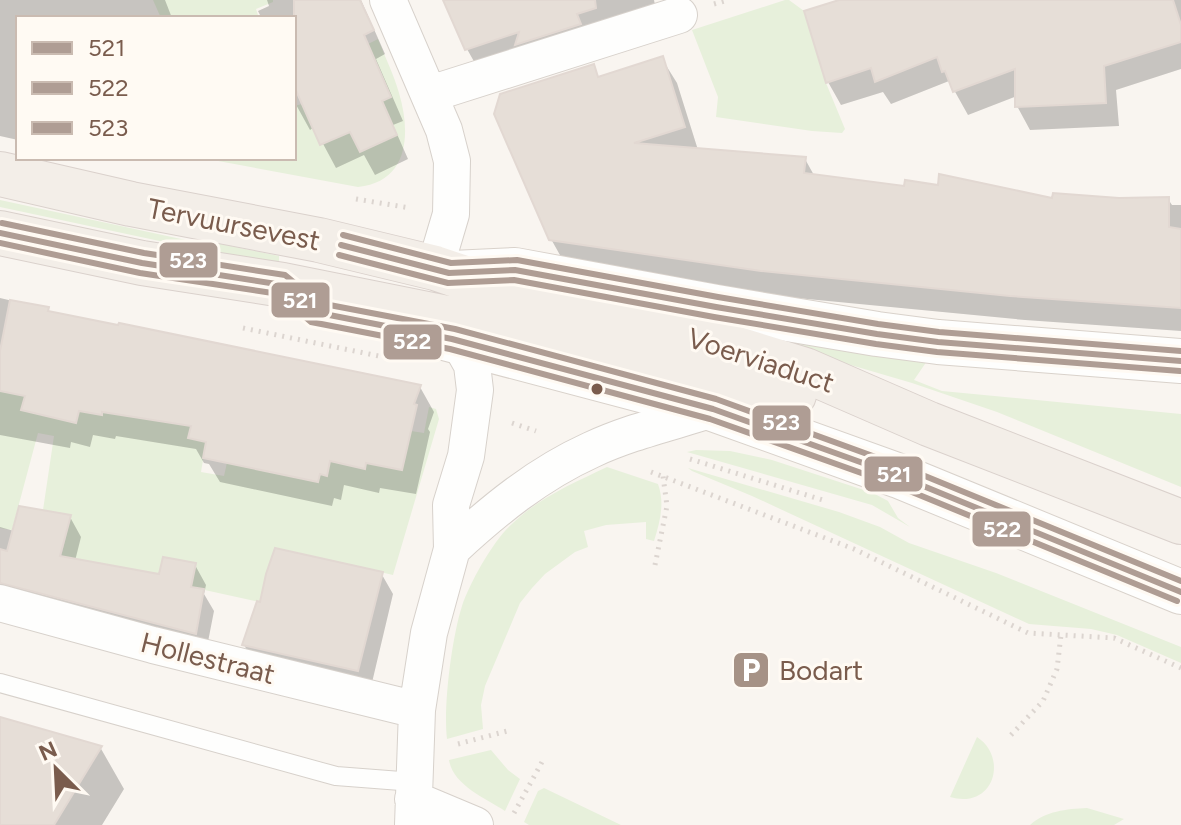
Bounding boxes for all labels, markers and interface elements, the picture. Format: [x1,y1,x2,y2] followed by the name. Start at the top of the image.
[16,16,296,160] legend
[88,33,125,62] text: 521
[88,73,129,102] text: 522
[88,113,128,142] text: 523
[145,191,323,257] street label: Tervuursevest
[158,241,219,279] line badge: 523
[169,247,207,274] text: 523
[270,281,331,319] line badge: 521
[283,287,317,314] text: 521
[683,320,839,400] street label: Voerviaduct
[382,323,443,361] line badge: 522
[393,328,431,355] text: 522
[589,381,605,397] unlabelled marker
[751,404,812,442] line badge: 523
[762,409,800,436] text: 523
[863,455,924,493] line badge: 521
[877,461,911,488] text: 521
[971,510,1032,548] line badge: 522
[983,516,1021,543] text: 522
[137,625,279,691] street label: Hollestraat
[730,649,772,691] parking icon: Bodart
[779,653,863,687] place label: Bodart
[16,729,96,809] north arrow
[35,735,61,767] text: N

